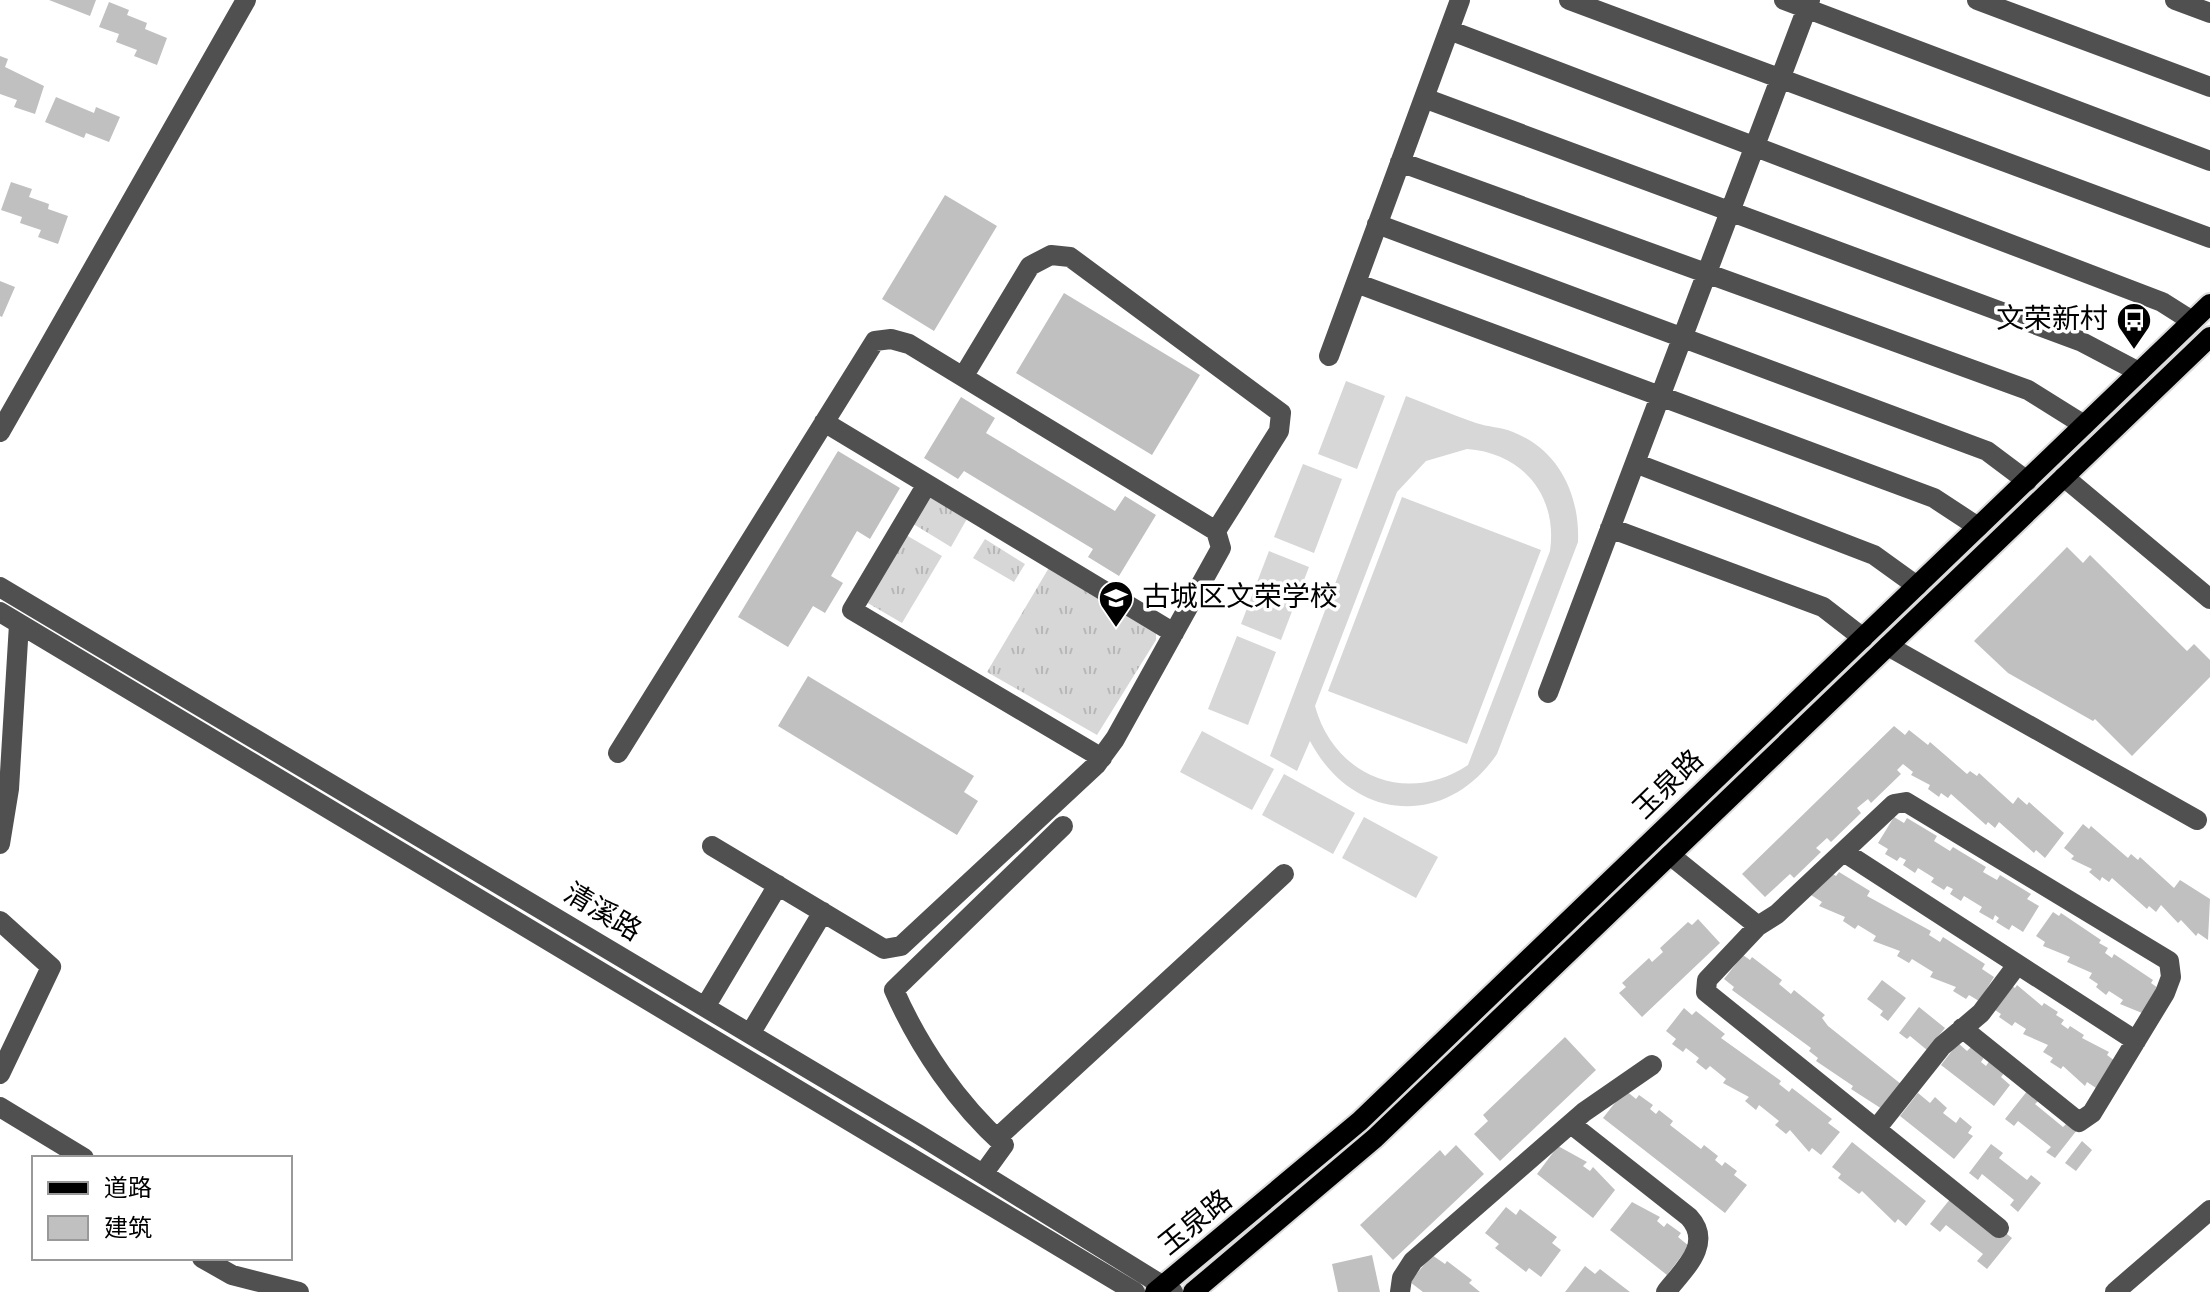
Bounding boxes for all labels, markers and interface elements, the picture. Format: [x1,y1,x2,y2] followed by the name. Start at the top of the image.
[2115,301,2153,351] bus stop icon: 文荣新村
[1996,304,2108,334] place label: 文荣新村
[1097,579,1135,629] school or university icon: 古城区文荣学校
[1142,582,1338,612] place label: 古城区文荣学校
[1628,744,1709,824] street label: 玉泉路
[559,878,646,947] street label: 清溪路
[32,1156,292,1260] legend
[104,1175,152,1201] text: 道路
[1153,1184,1237,1260] street label: 玉泉路
[104,1215,152,1241] text: 建筑

